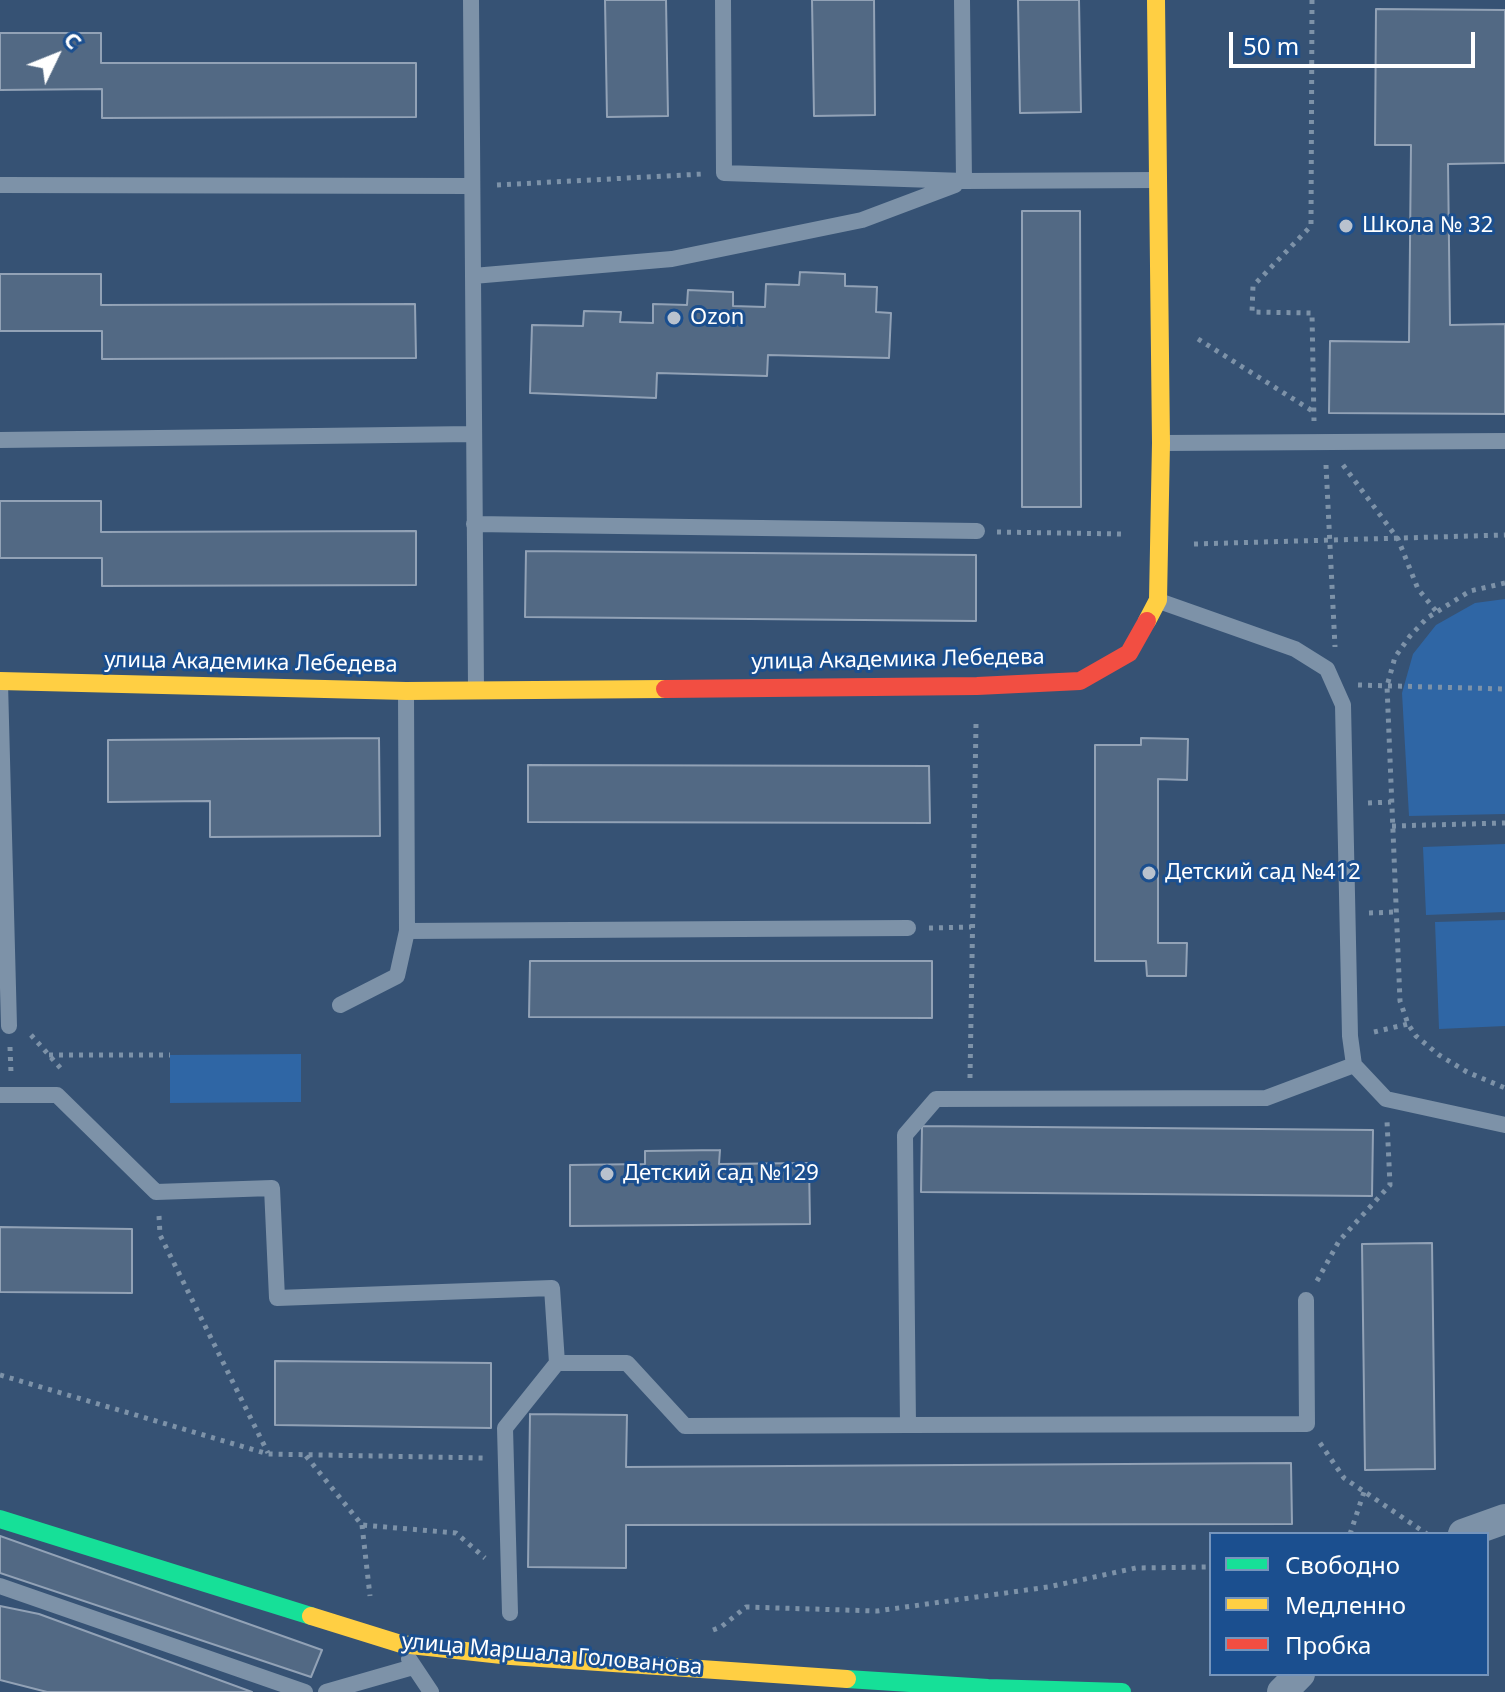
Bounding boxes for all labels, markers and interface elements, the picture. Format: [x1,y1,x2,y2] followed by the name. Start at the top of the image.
[16,16,96,96] north arrow
[1233,16,1479,66] scale bar
[58,24,89,55] text: С
[1243,29,1299,62] text: 50 m
[1362,213,1493,239] place label: Школа № 32
[1337,217,1355,235] marker: Школа № 32
[690,305,744,331] place label: Ozon
[665,309,683,327] marker: Ozon
[751,644,1045,676] street label: улица Академика Лебедева
[104,647,398,679] street label: улица Академика Лебедева
[1165,860,1361,886] place label: Детский сад №412
[1140,864,1158,882] marker: Детский сад №412
[623,1161,819,1187] place label: Детский сад №129
[598,1165,616,1183] marker: Детский сад №129
[1209,1532,1489,1676] legend
[1285,1548,1400,1581] text: Свободно
[1285,1588,1406,1621] text: Медленно
[1285,1628,1371,1661] text: Пробка
[401,1629,703,1681] street label: улица Маршала Голованова

